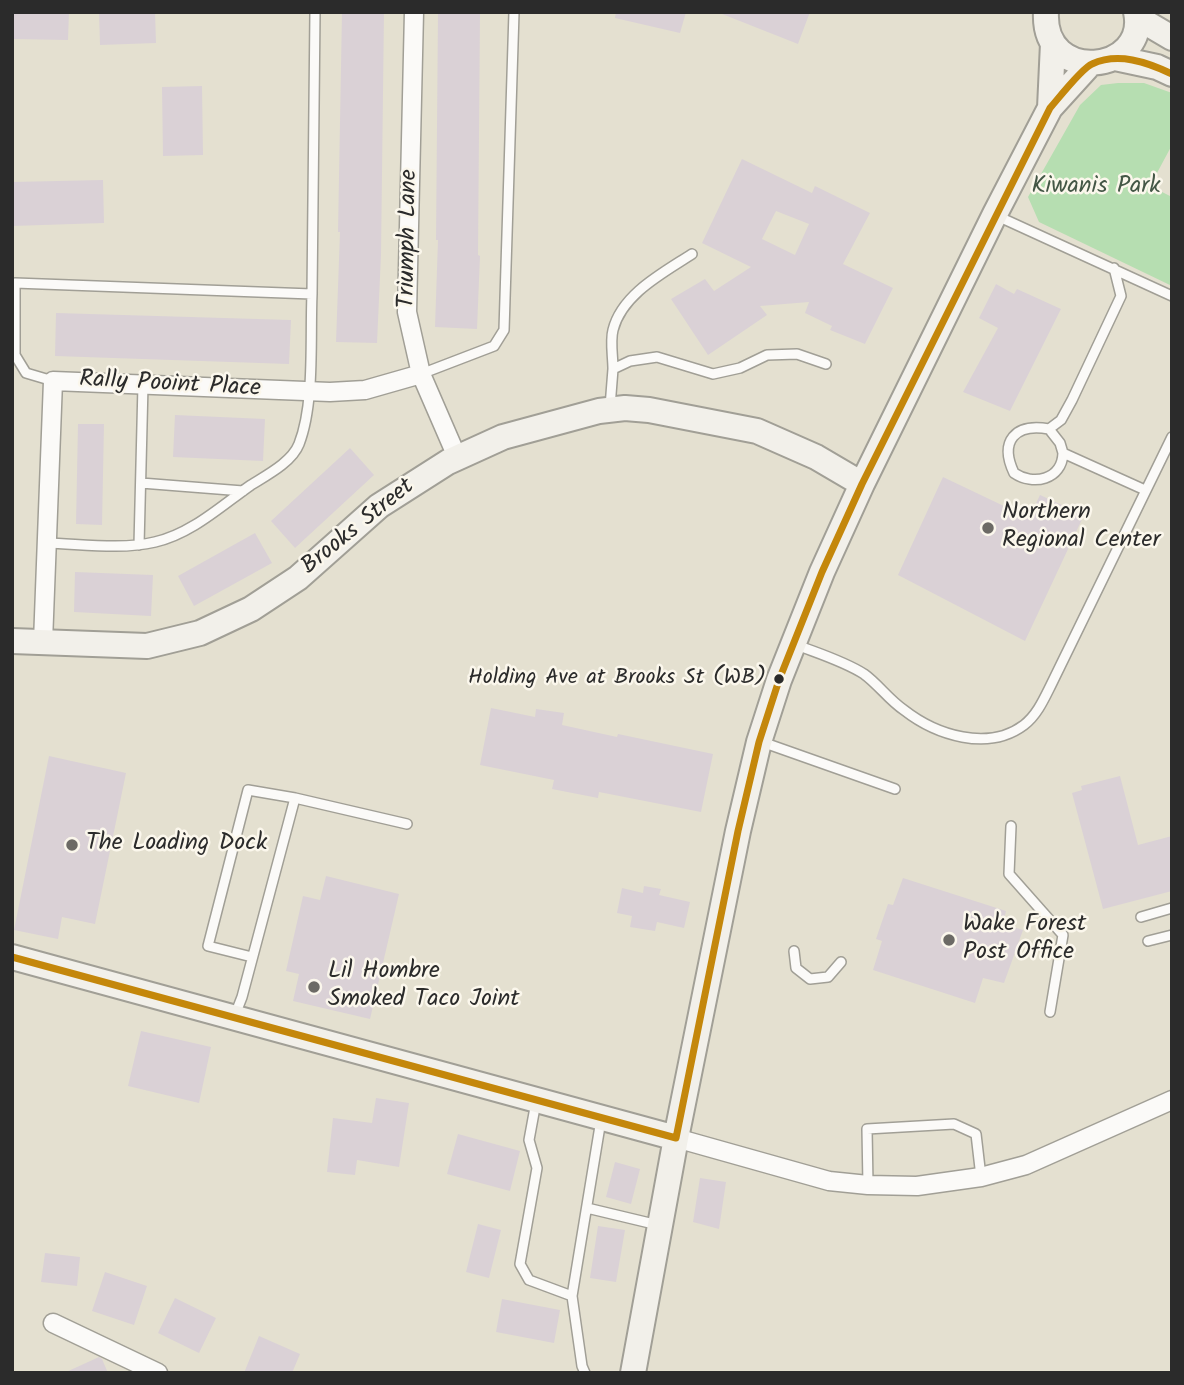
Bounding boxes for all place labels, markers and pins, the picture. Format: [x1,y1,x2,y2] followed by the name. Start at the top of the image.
[1002,500,1160,556] place label: Northern Regional Center
[980,520,996,536] marker: Northern Regional Center
[468,666,766,692] place label: Holding Ave at Brooks St (WB)
[772,672,786,686] marker: Holding Ave at Brooks St (WB)
[86,831,267,859] place label: The Loading Dock
[64,837,80,853] marker: The Loading Dock
[963,912,1086,968] place label: Wake Forest Post Office
[941,932,957,948] marker: Wake Forest Post Office
[328,959,520,1015] place label: Lil Hombre Smoked Taco Joint
[306,979,322,995] marker: Lil Hombre Smoked Taco Joint

